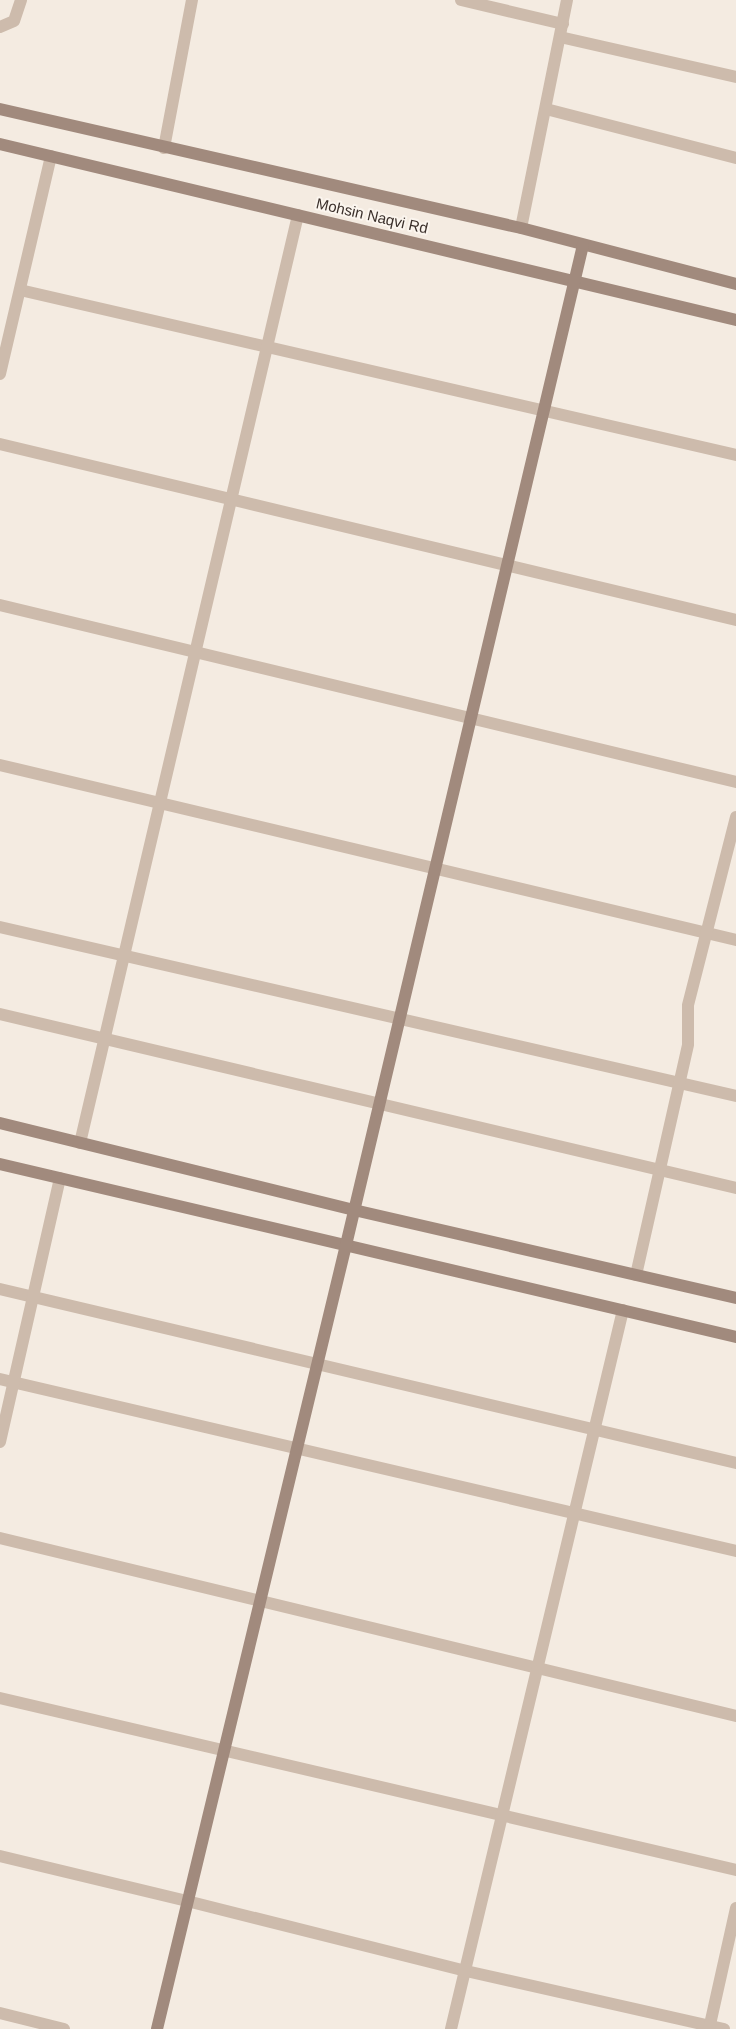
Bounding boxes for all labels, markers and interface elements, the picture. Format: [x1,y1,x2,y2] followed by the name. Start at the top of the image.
[315,194,430,237] street label: Mohsin Naqvi Rd

